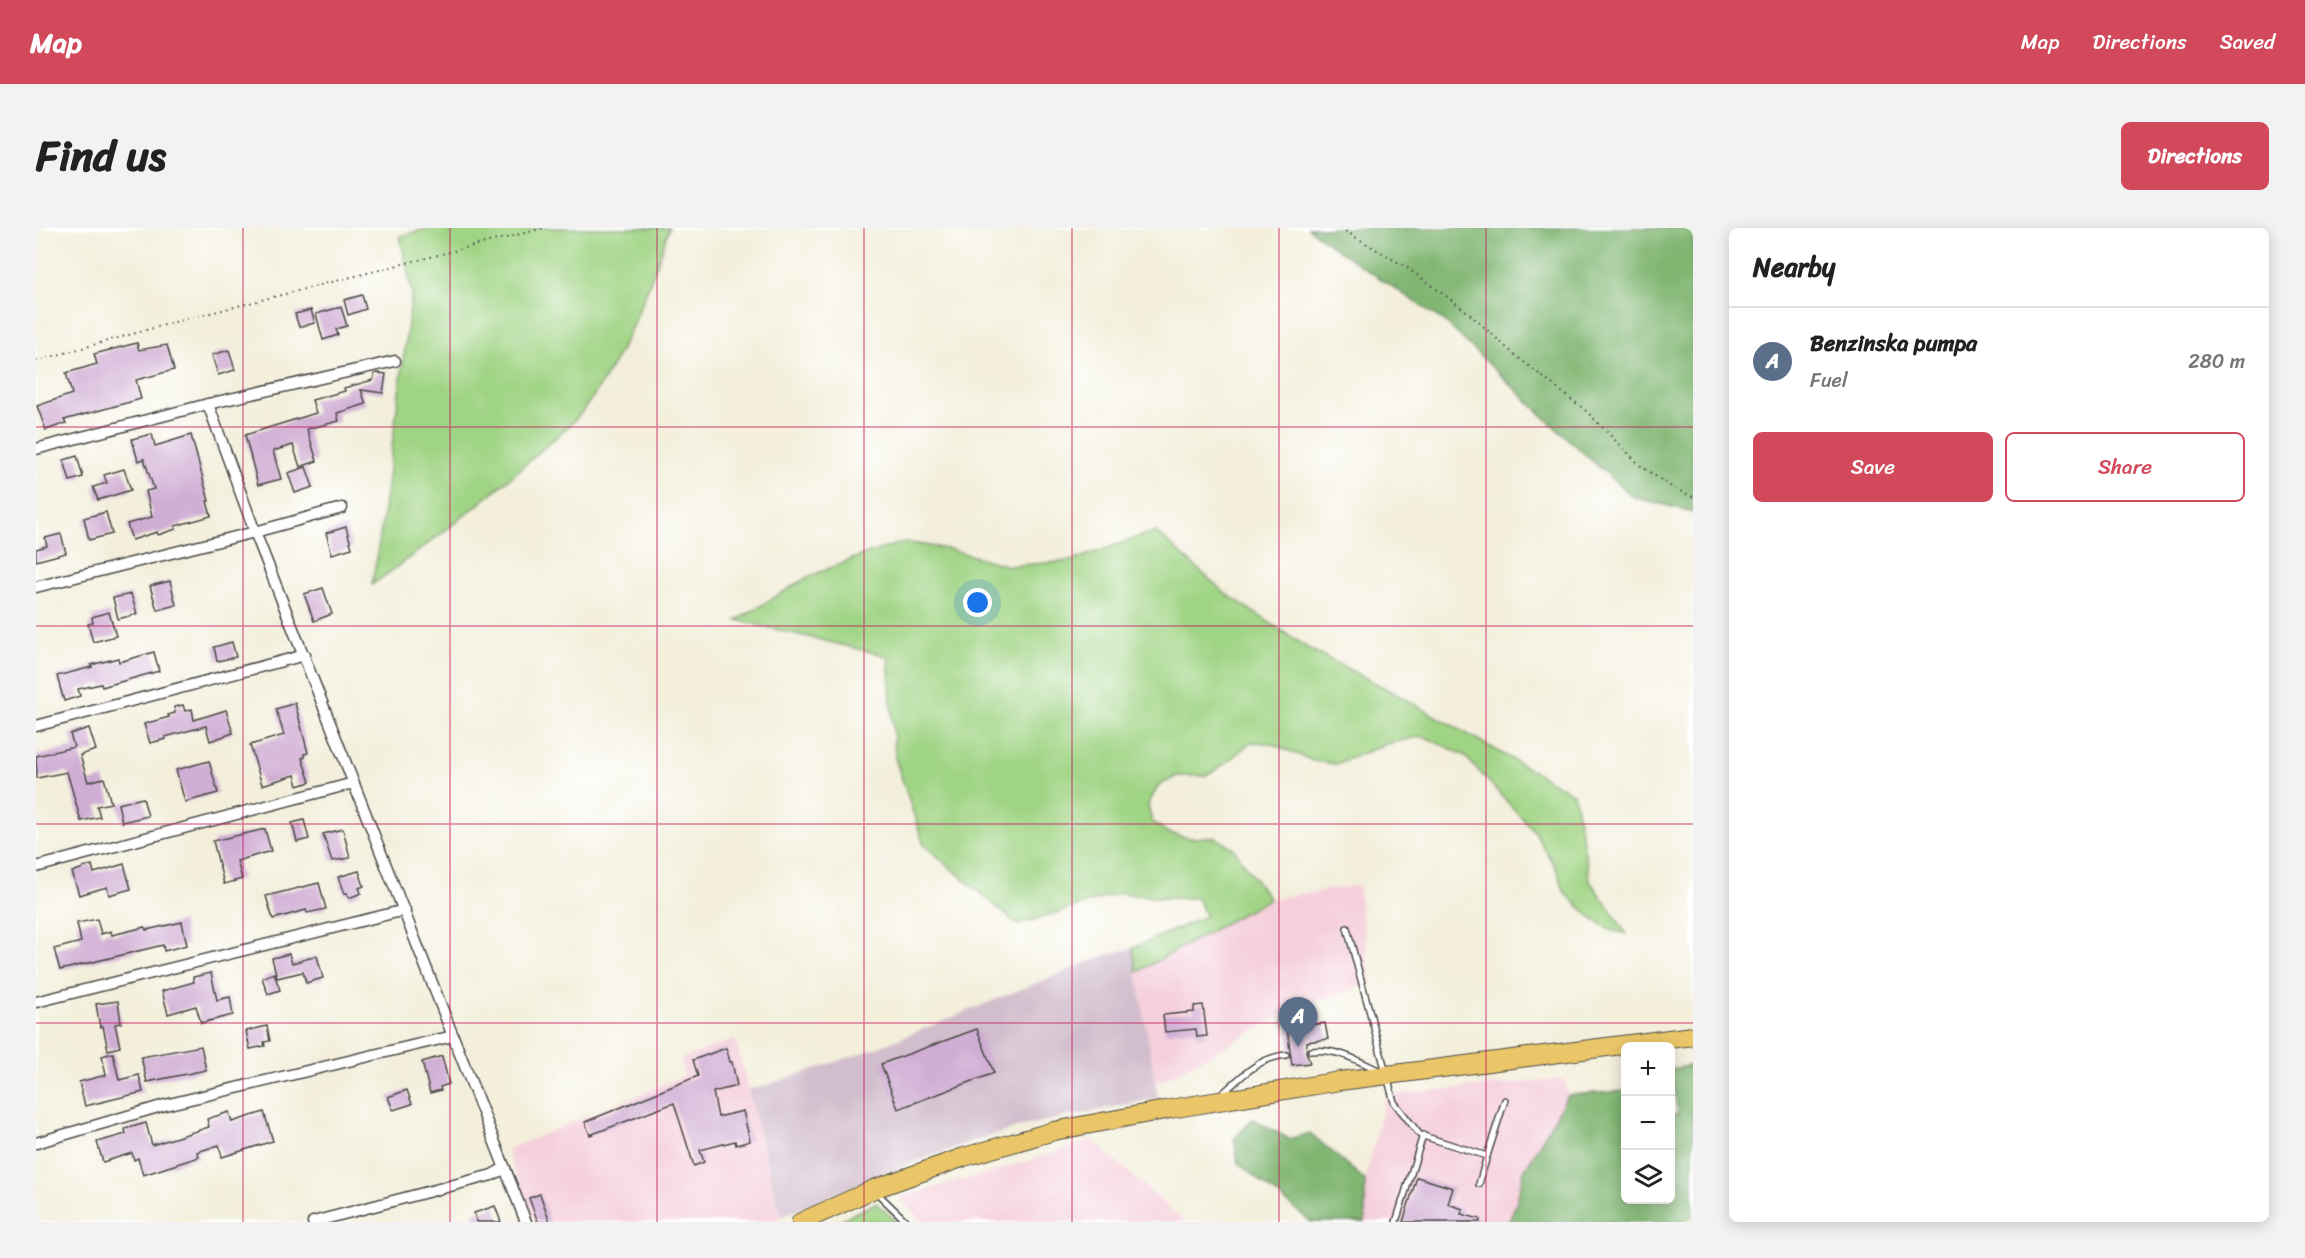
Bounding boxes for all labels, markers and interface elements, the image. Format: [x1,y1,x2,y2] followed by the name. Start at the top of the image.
[30,18,82,67] text: Map
[2021,23,2059,61] text: Map
[2092,23,2187,61] text: Directions
[2220,23,2275,61] text: Saved
[36,119,166,193] text: Find us
[2121,122,2269,190] button: Directions
[1753,244,1835,290] text: Nearby
[1810,324,1977,363] text: Benzinska pumpa
[1766,344,1779,379] text: A
[2188,344,2245,379] text: 280 m
[1810,363,1848,398] text: Fuel
[1753,432,1993,502] button: Save
[2005,432,2245,502] button: Share
[963,588,992,617] your location
[1278,998,1318,1047] pin: A
[1621,1042,1675,1204] map controls
[1621,1042,1675,1096] button: +
[1621,1096,1675,1150] button: −
[1621,1150,1675,1204] button: layers

